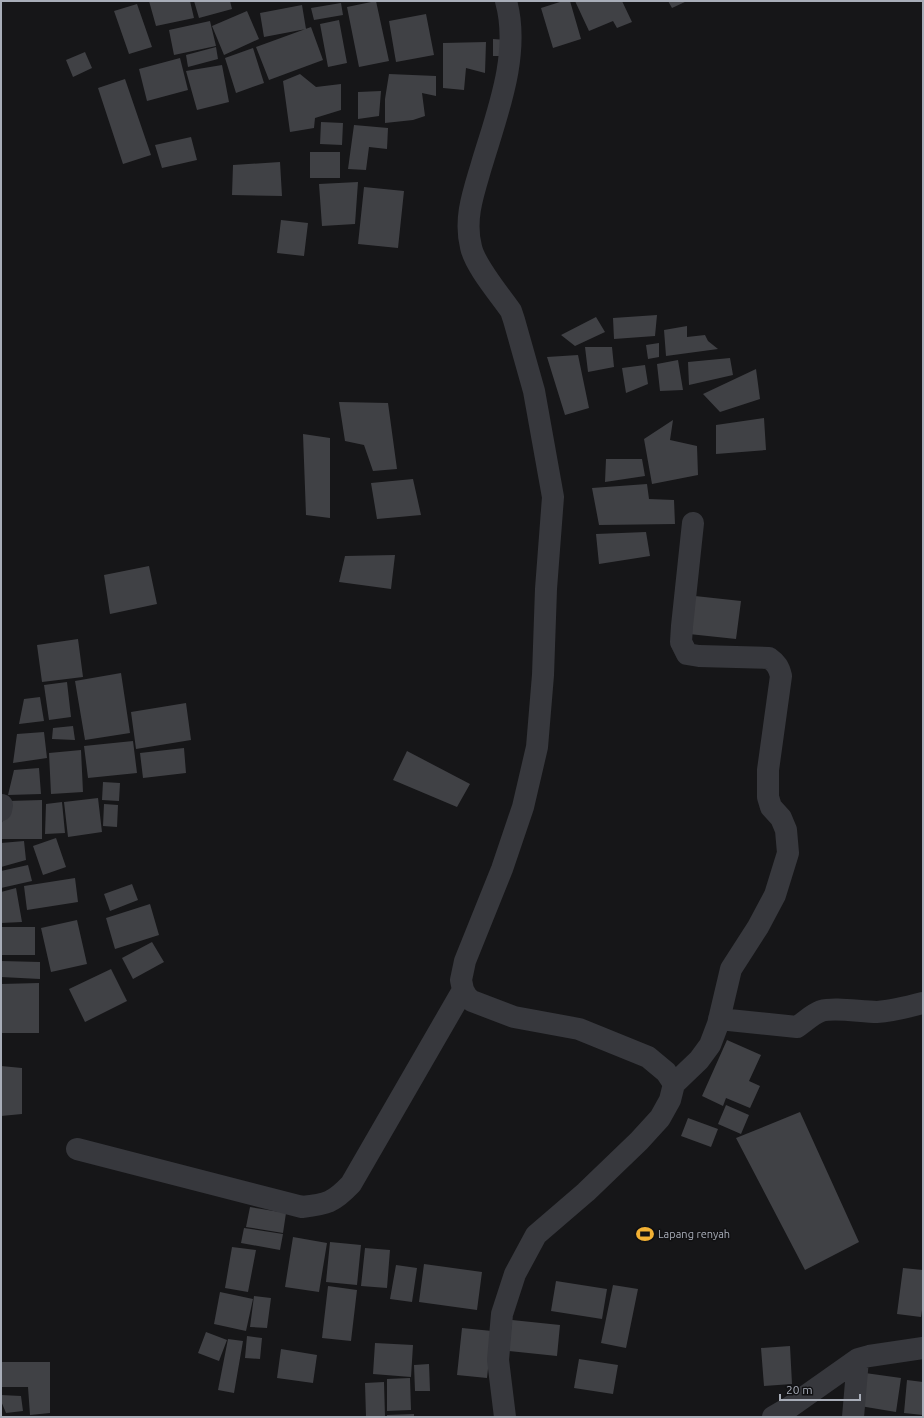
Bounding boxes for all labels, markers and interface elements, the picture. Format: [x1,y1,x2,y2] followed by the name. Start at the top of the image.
[635,1224,655,1244] sports icon: Lapang renyah
[658,1228,730,1240] place label: Lapang renyah
[780,1376,860,1402] scale bar
[786,1383,813,1396] text: 20 m

